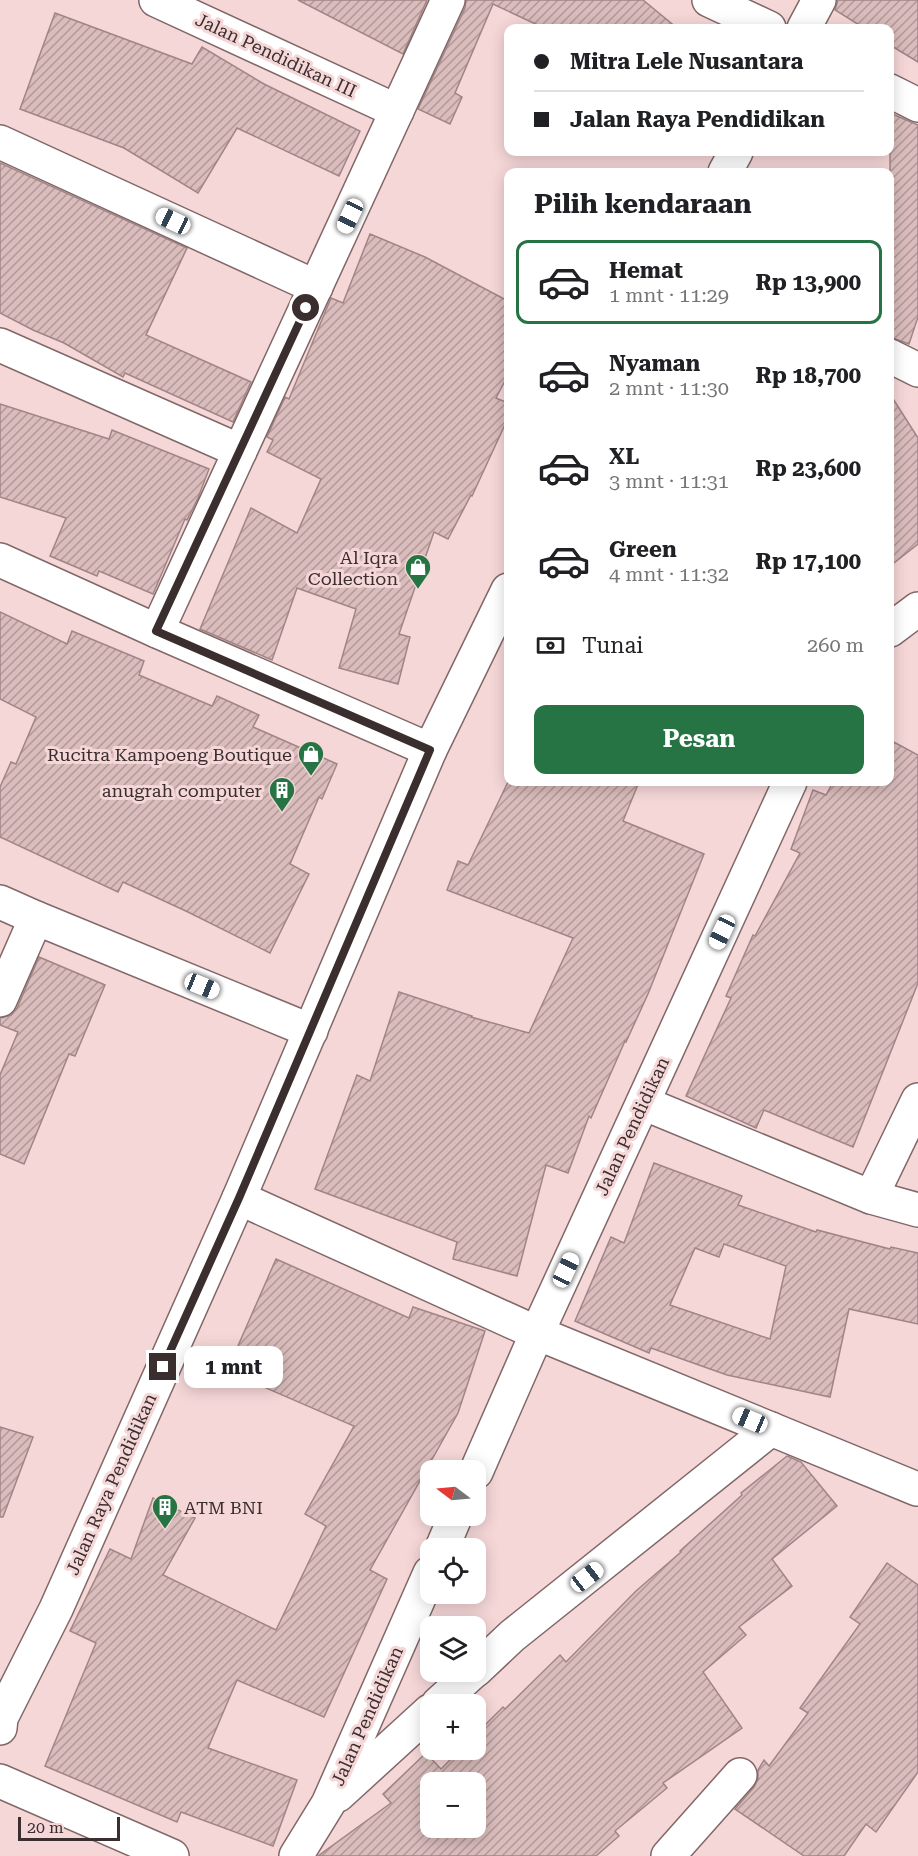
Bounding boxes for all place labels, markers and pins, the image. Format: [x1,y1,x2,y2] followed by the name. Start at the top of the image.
[308,547,398,589] place label: Al Iqra Collection
[403,552,433,590] shop icon: Al Iqra Collection
[296,739,326,777] shop icon: Rucitra Kampoeng Boutique
[47,744,292,765] place label: Rucitra Kampoeng Boutique
[267,775,297,813] building icon: anugrah computer
[102,780,262,801] place label: anugrah computer
[150,1492,180,1530] building icon: ATM BNI
[184,1497,263,1518] place label: ATM BNI

